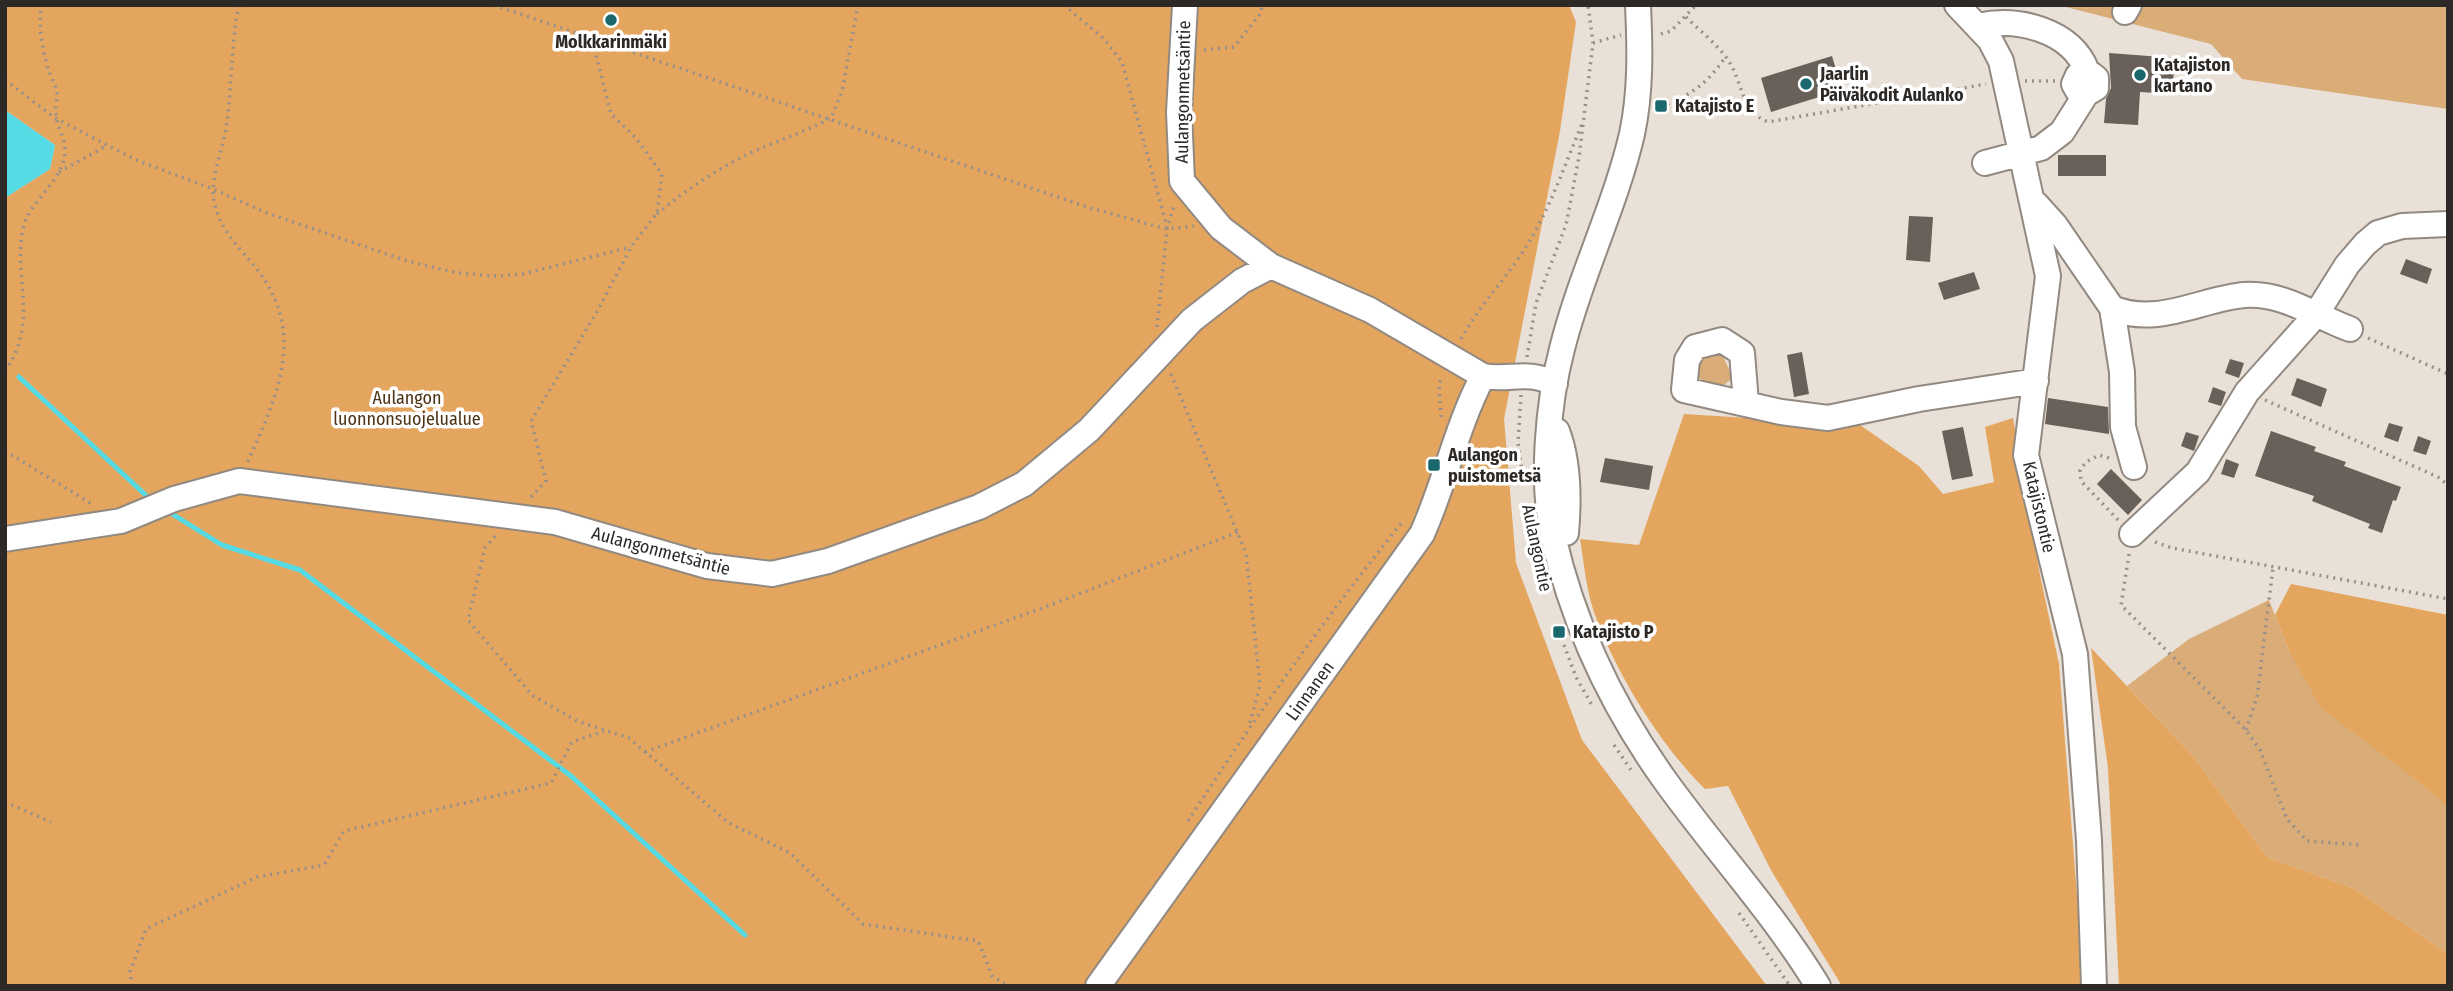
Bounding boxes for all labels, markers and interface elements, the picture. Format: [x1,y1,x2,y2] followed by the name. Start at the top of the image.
[603,12,619,28] marker: Molkkarinmäki
[1171,20,1195,164] street label: Aulangonmetsäntie
[555,31,667,53] place label: Molkkarinmäki
[2154,54,2230,97] place label: Katajiston kartano
[1819,63,1964,106] place label: Jaarlin Päiväkodit Aulanko
[2132,67,2148,83] marker: Katajiston kartano
[1798,76,1814,92] marker: Jaarlin Päiväkodit Aulanko
[1675,95,1755,117] place label: Katajisto E
[1653,98,1669,114] marker: Katajisto E
[333,387,481,430] park label: Aulangon luonnonsuojelualue
[1447,444,1541,487] place label: Aulangon puistometsä
[1426,457,1442,473] marker: Aulangon puistometsä
[2018,459,2060,555] street label: Katajistontie
[1517,503,1557,594] street label: Aulangontie
[589,522,733,580] street label: Aulangonmetsäntie
[1573,621,1654,643] place label: Katajisto P
[1551,624,1567,640] marker: Katajisto P
[1281,657,1339,725] street label: Linnanen

